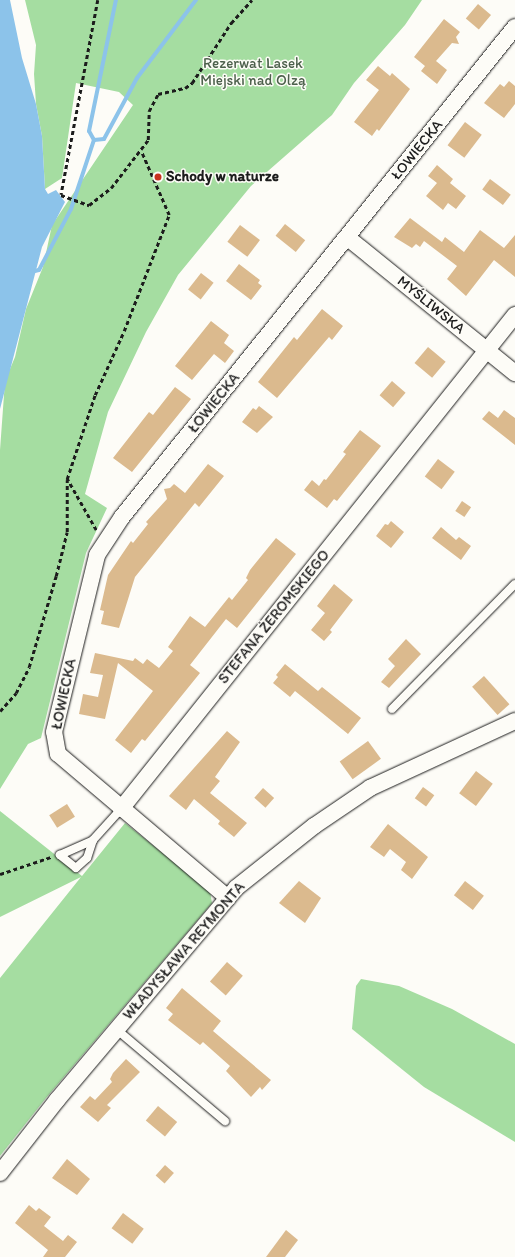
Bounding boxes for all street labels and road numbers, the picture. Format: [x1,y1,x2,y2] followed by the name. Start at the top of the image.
[387,116,447,184] street label: ŁOWIECKA
[393,272,469,338] street label: MYŚLIWSKA
[184,369,244,437] street label: ŁOWIECKA
[214,546,334,688] street label: STEFANA ŻEROMSKIEGO
[48,657,80,731] street label: ŁOWIECKA
[119,879,249,1023] street label: WŁADYSŁAWA REYMONTA

